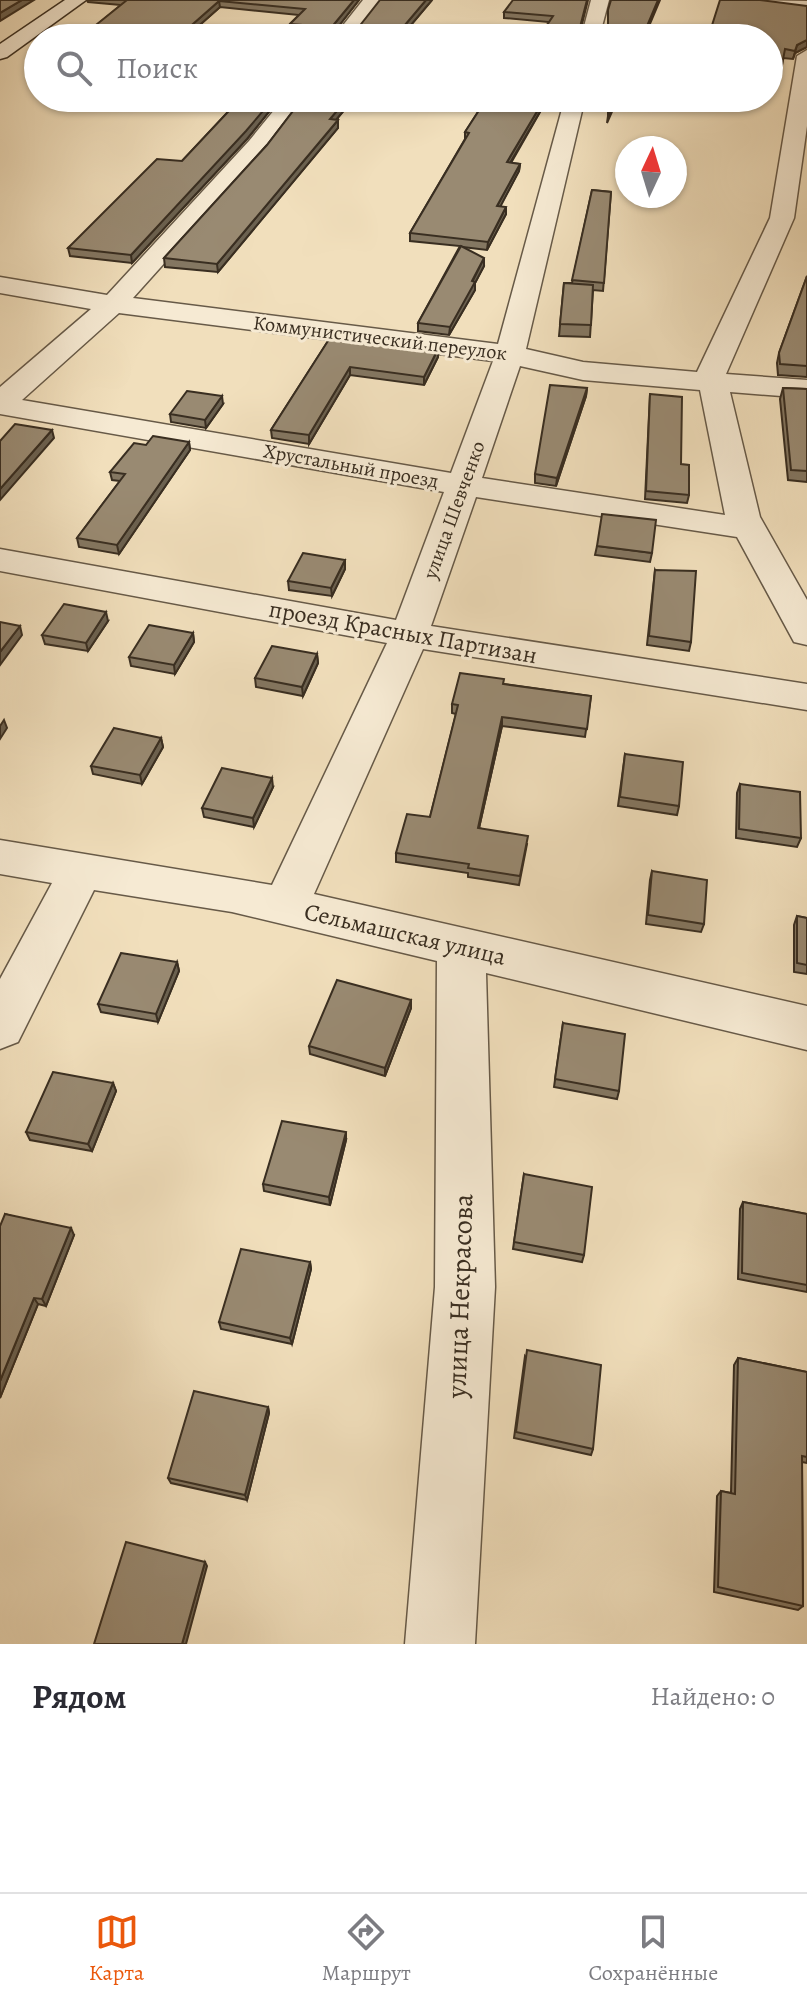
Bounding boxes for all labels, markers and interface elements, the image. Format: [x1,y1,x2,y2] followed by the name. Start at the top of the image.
[24,24,783,112] search box
[52,46,96,90] icon: search
[116,48,198,88] text: Поиск
[615,136,687,208] north arrow
[252,309,508,367] street label: Коммунистический переулок
[261,437,441,495] street label: Хрустальный проезд
[416,437,491,584] street label: улица Шевченко
[266,593,540,671] street label: проезд Красных Партизан
[301,895,509,973] street label: Сельмашская улица
[437,1193,483,1400] street label: улица Некрасова
[32,1673,126,1720] text: Рядом
[651,1679,775,1714] text: Найдено: 0
[89,1910,144,1988] tab: Карта
[322,1910,411,1988] tab: Маршрут
[588,1910,718,1988] tab: Сохранённые

